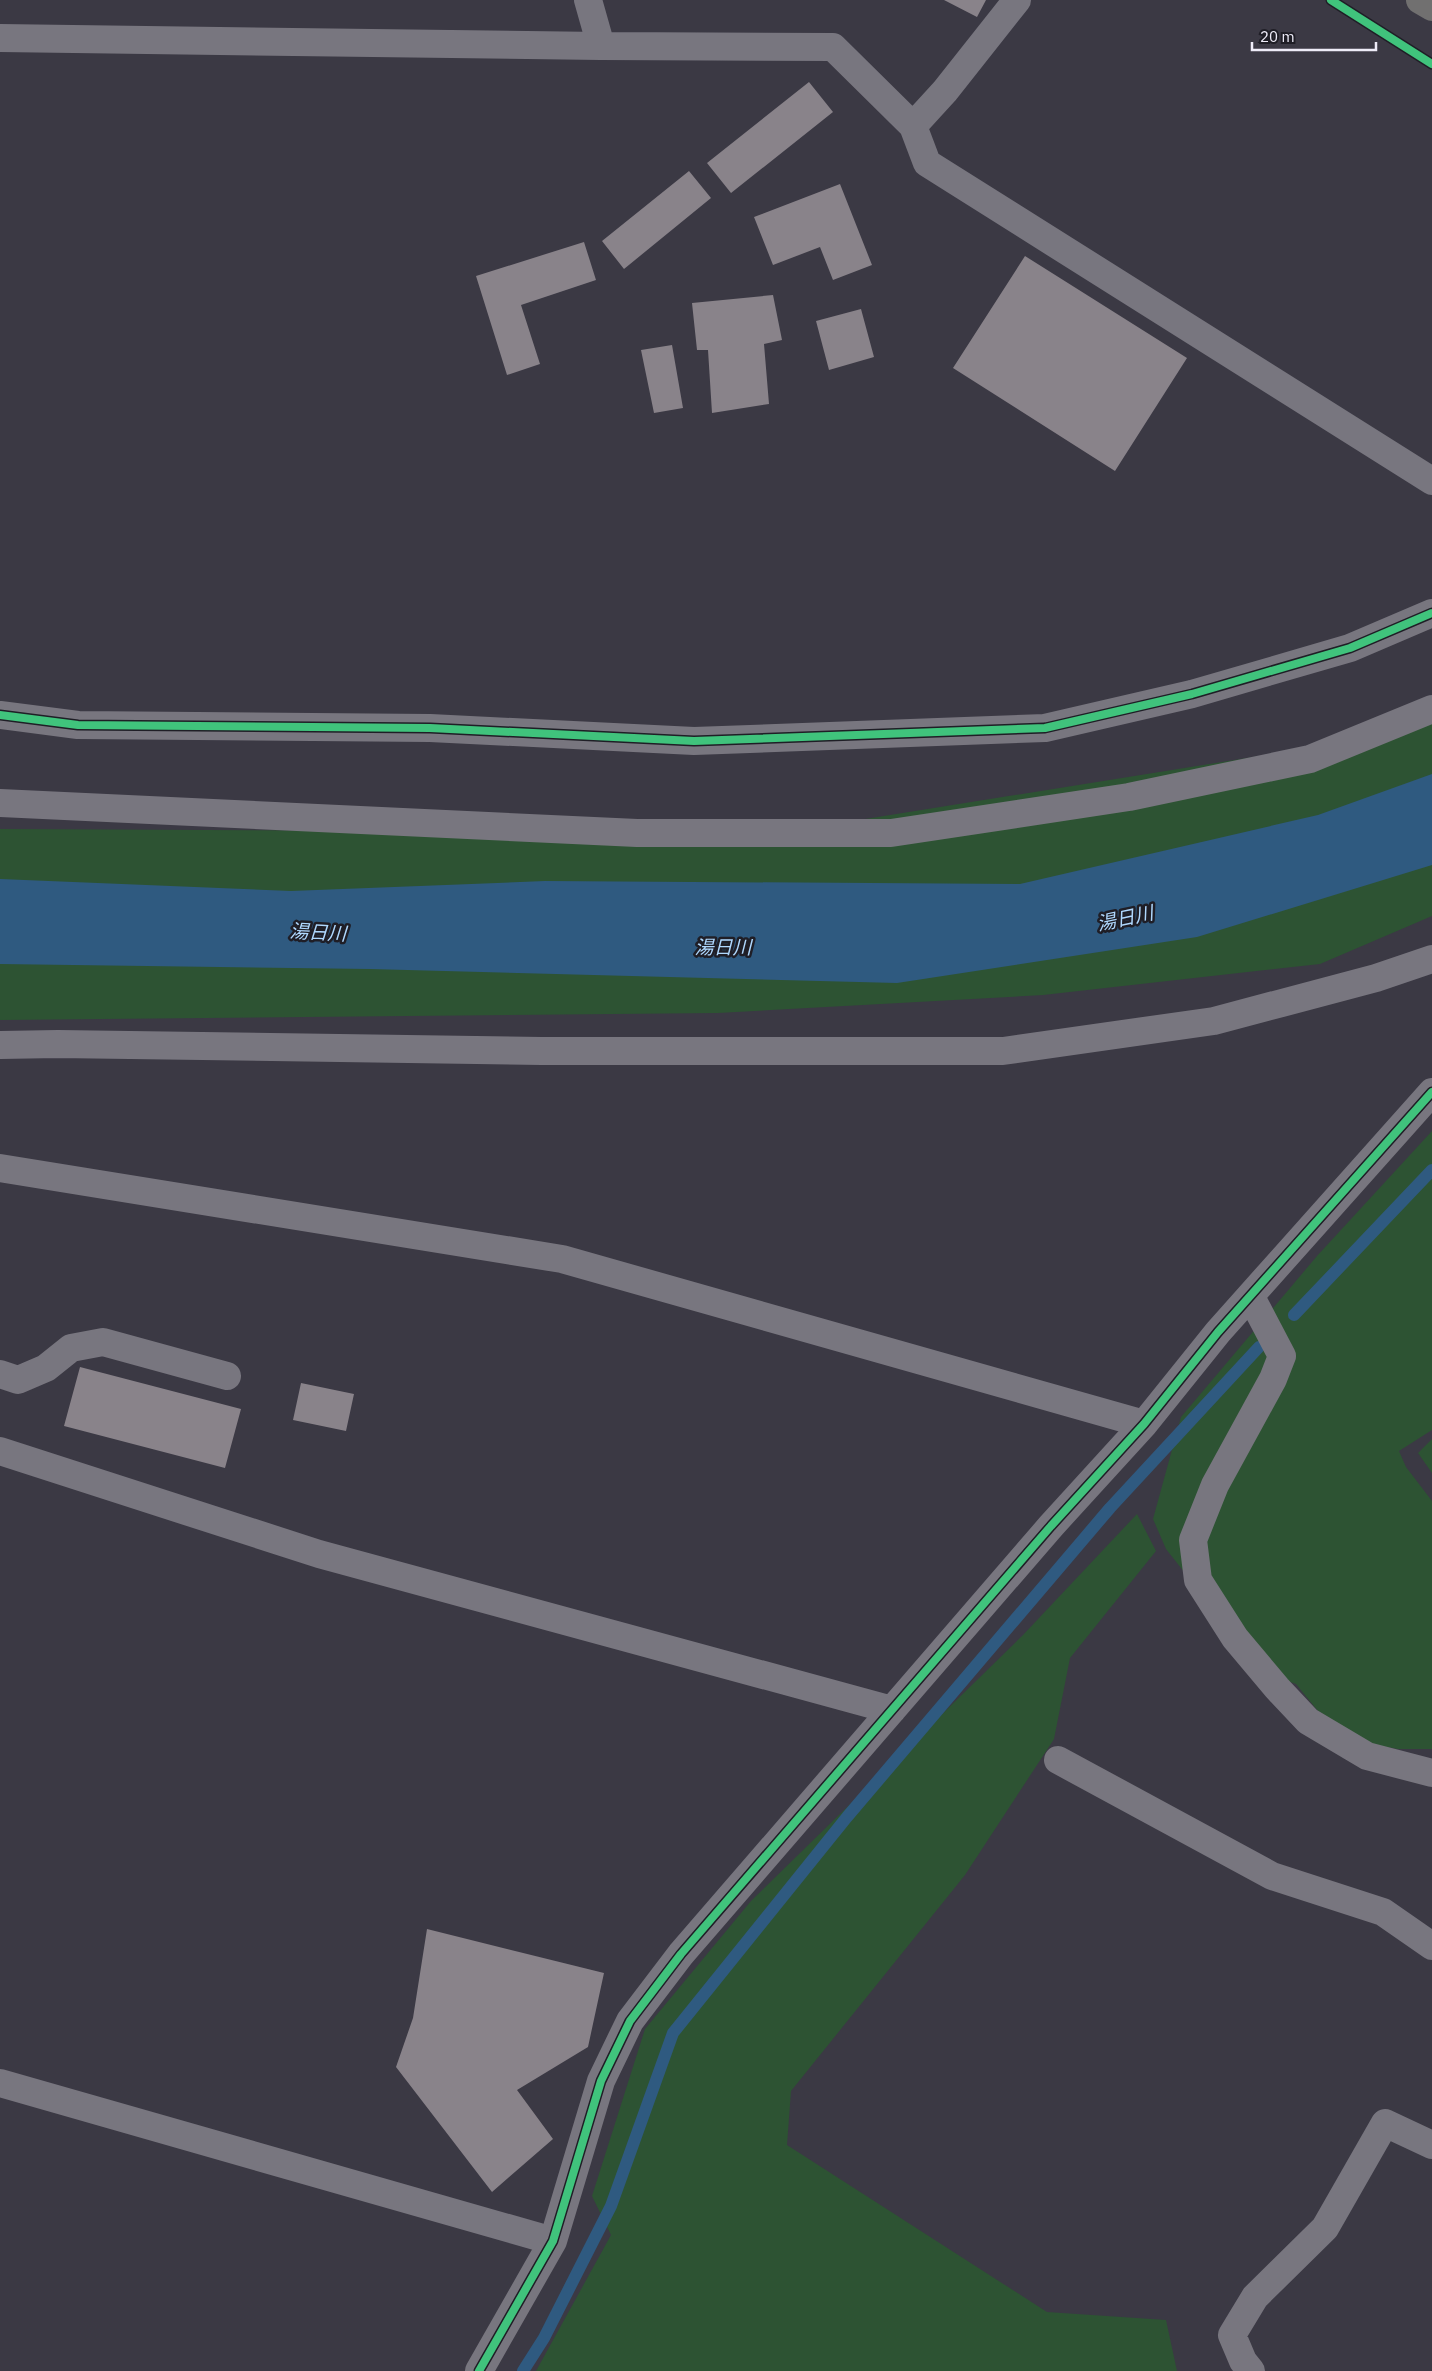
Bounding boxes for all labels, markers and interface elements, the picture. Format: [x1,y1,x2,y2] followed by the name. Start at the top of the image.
[1252,20,1376,52] scale bar
[1260,27,1295,46] text: 20 m
[1095,900,1157,936] water label: 湯日川
[289,919,349,946] water label: 湯日川
[694,935,753,959] water label: 湯日川

